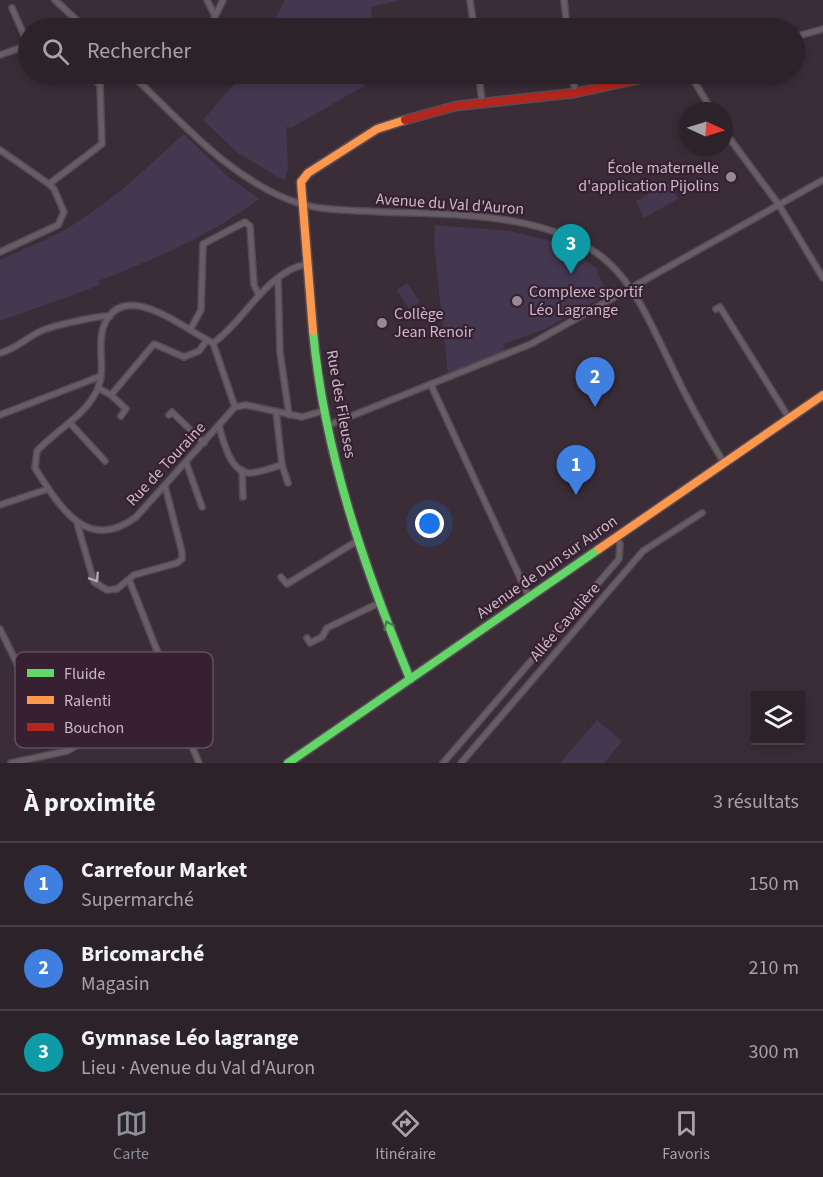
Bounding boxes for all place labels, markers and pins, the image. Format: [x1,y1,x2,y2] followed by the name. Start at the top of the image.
[578,157,719,197] place label: École maternelle d'application Pijolins
[724,170,738,184] marker: École maternelle d'application Pijolins
[552,224,590,274] pin: 3
[529,281,644,321] place label: Complexe sportif Léo Lagrange
[510,294,524,308] marker: Complexe sportif Léo Lagrange
[394,303,474,343] place label: Collège Jean Renoir
[375,316,389,330] marker: Collège Jean Renoir
[576,358,614,407] pin: 2
[556,446,596,495] pin: 1

